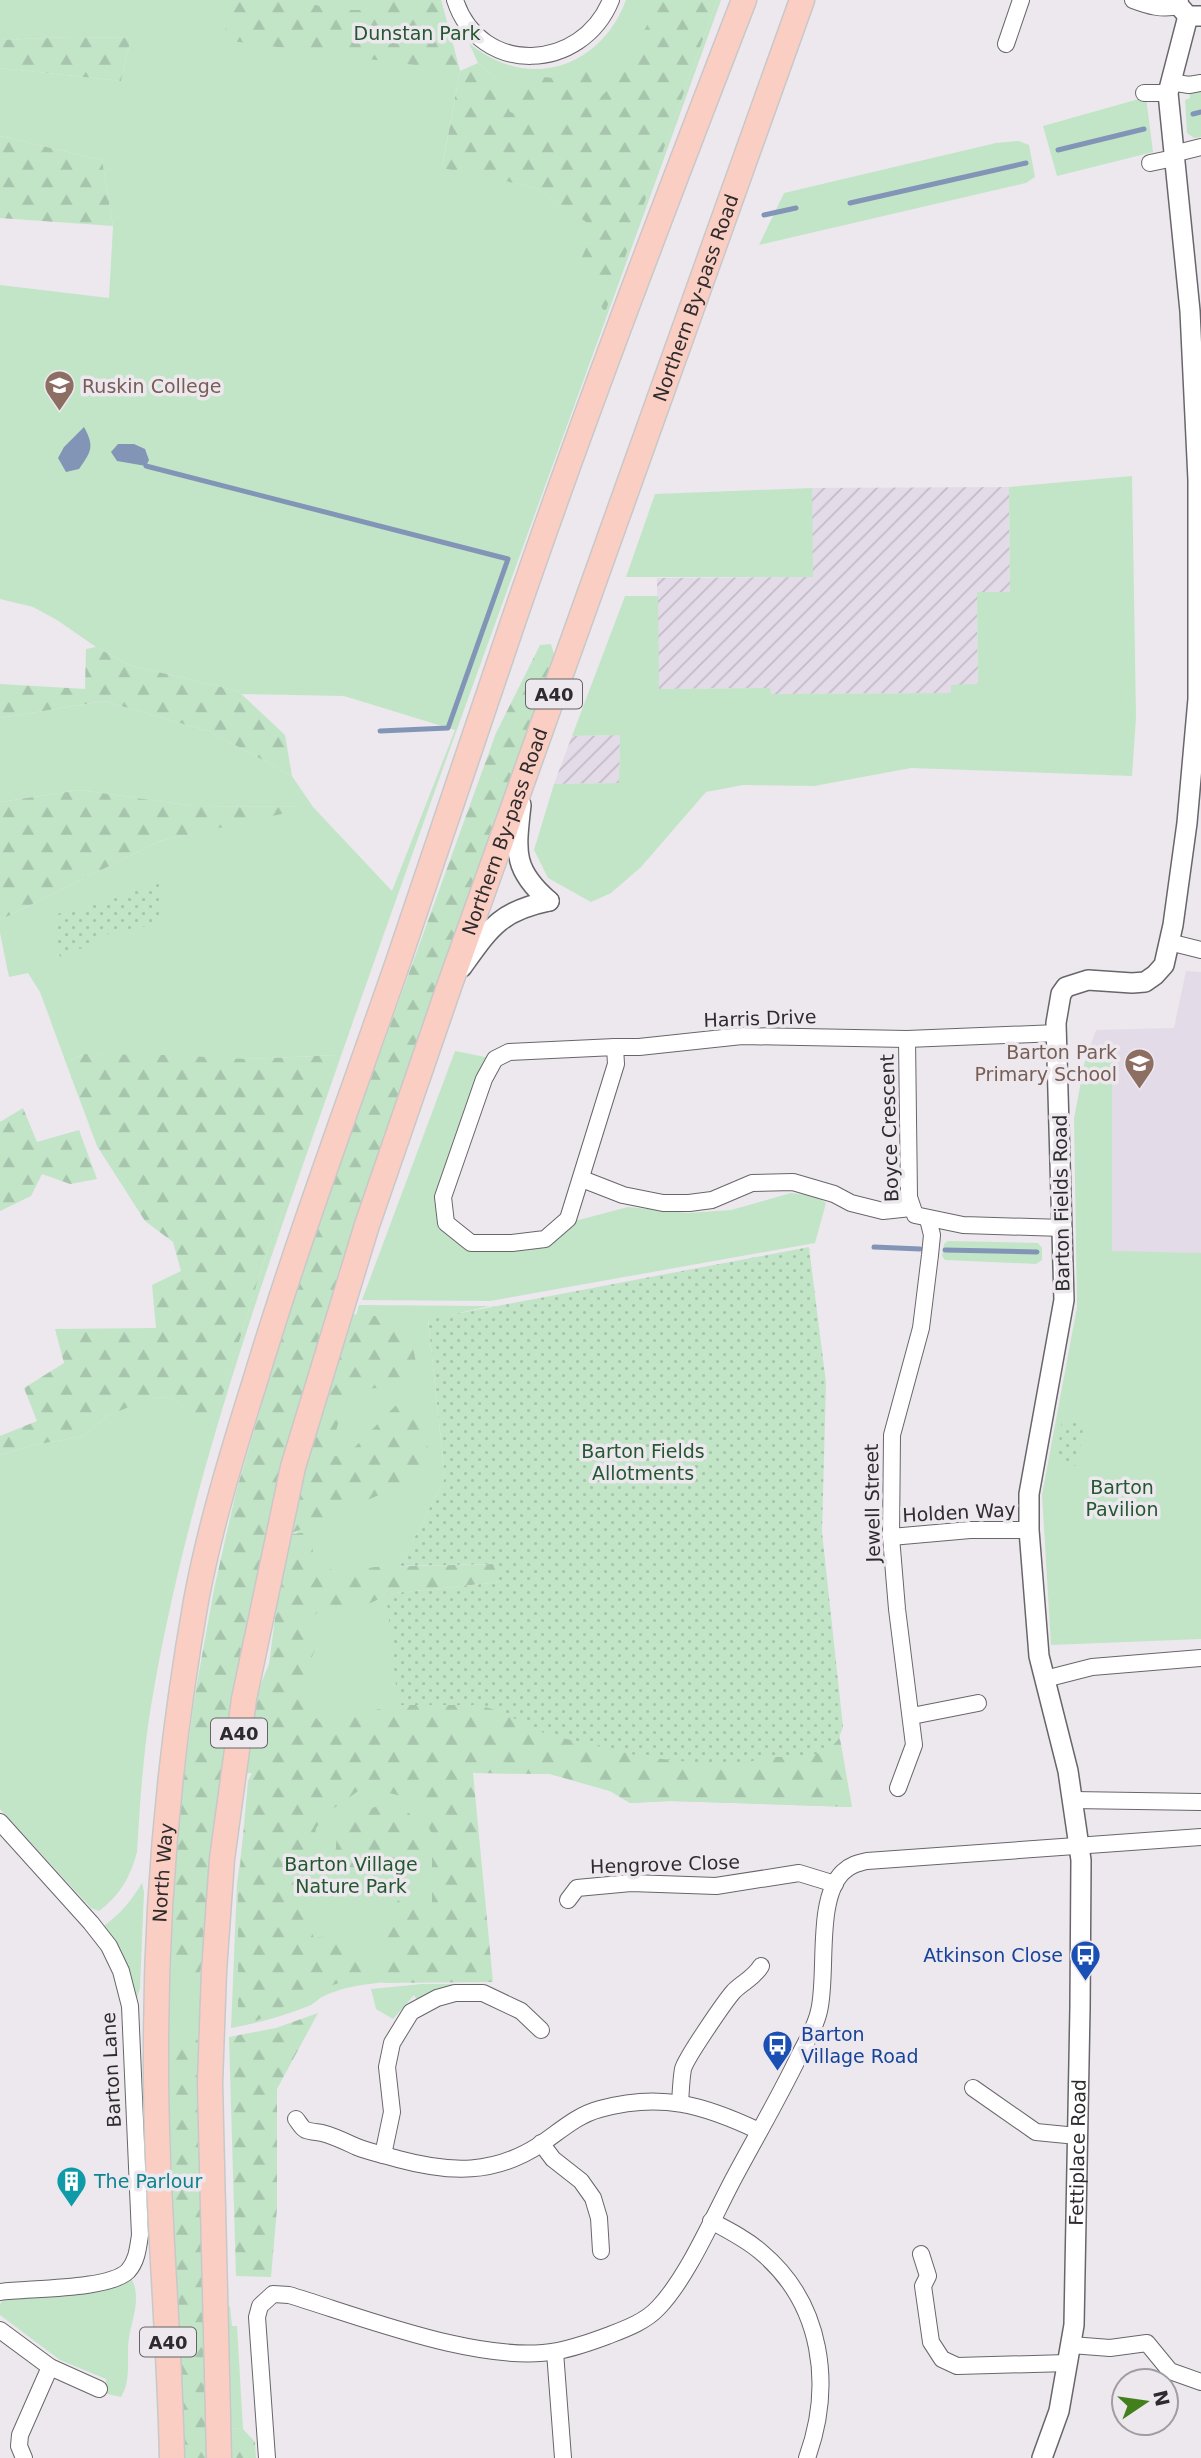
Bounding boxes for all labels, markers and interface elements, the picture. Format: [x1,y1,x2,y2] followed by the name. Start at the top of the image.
[354,22,480,44] park label: Dunstan Park
[648,191,743,404] street label: Northern By-pass Road
[42,369,76,413] school or university icon: Ruskin College
[82,375,222,397] place label: Ruskin College
[526,680,582,708] road number: A40
[457,725,552,938] street label: Northern By-pass Road
[703,1005,817,1031] street label: Harris Drive
[974,1041,1117,1085] place label: Barton Park Primary School
[1123,1046,1157,1090] school or university icon: Barton Park Primary School
[875,1054,903,1202] street label: Boyce Crescent
[1048,1114,1074,1292] street label: Barton Fields Road
[581,1440,705,1484] park label: Barton Fields Allotments
[860,1443,884,1564] street label: Jewell Street
[1086,1476,1159,1520] park label: Barton Pavilion
[902,1498,1016,1526] street label: Holden Way
[211,1718,267,1748] road number: A40
[148,1822,177,1923] street label: North Way
[590,1850,740,1878] street label: Hengrove Close
[284,1853,418,1897] park label: Barton Village Nature Park
[1069,1938,1103,1982] bus stop icon: Atkinson Close
[923,1944,1063,1966] place label: Atkinson Close
[97,2012,125,2128] street label: Barton Lane
[801,2023,919,2067] place label: Barton Village Road
[761,2028,795,2072] bus stop icon: Barton Village Road
[1065,2079,1090,2226] street label: Fettiplace Road
[54,2164,88,2208] building icon: The Parlour
[93,2170,202,2192] place label: The Parlour
[140,2328,196,2356] road number: A40
[1110,2367,1180,2437] north arrow
[1149,2388,1174,2408] text: N

